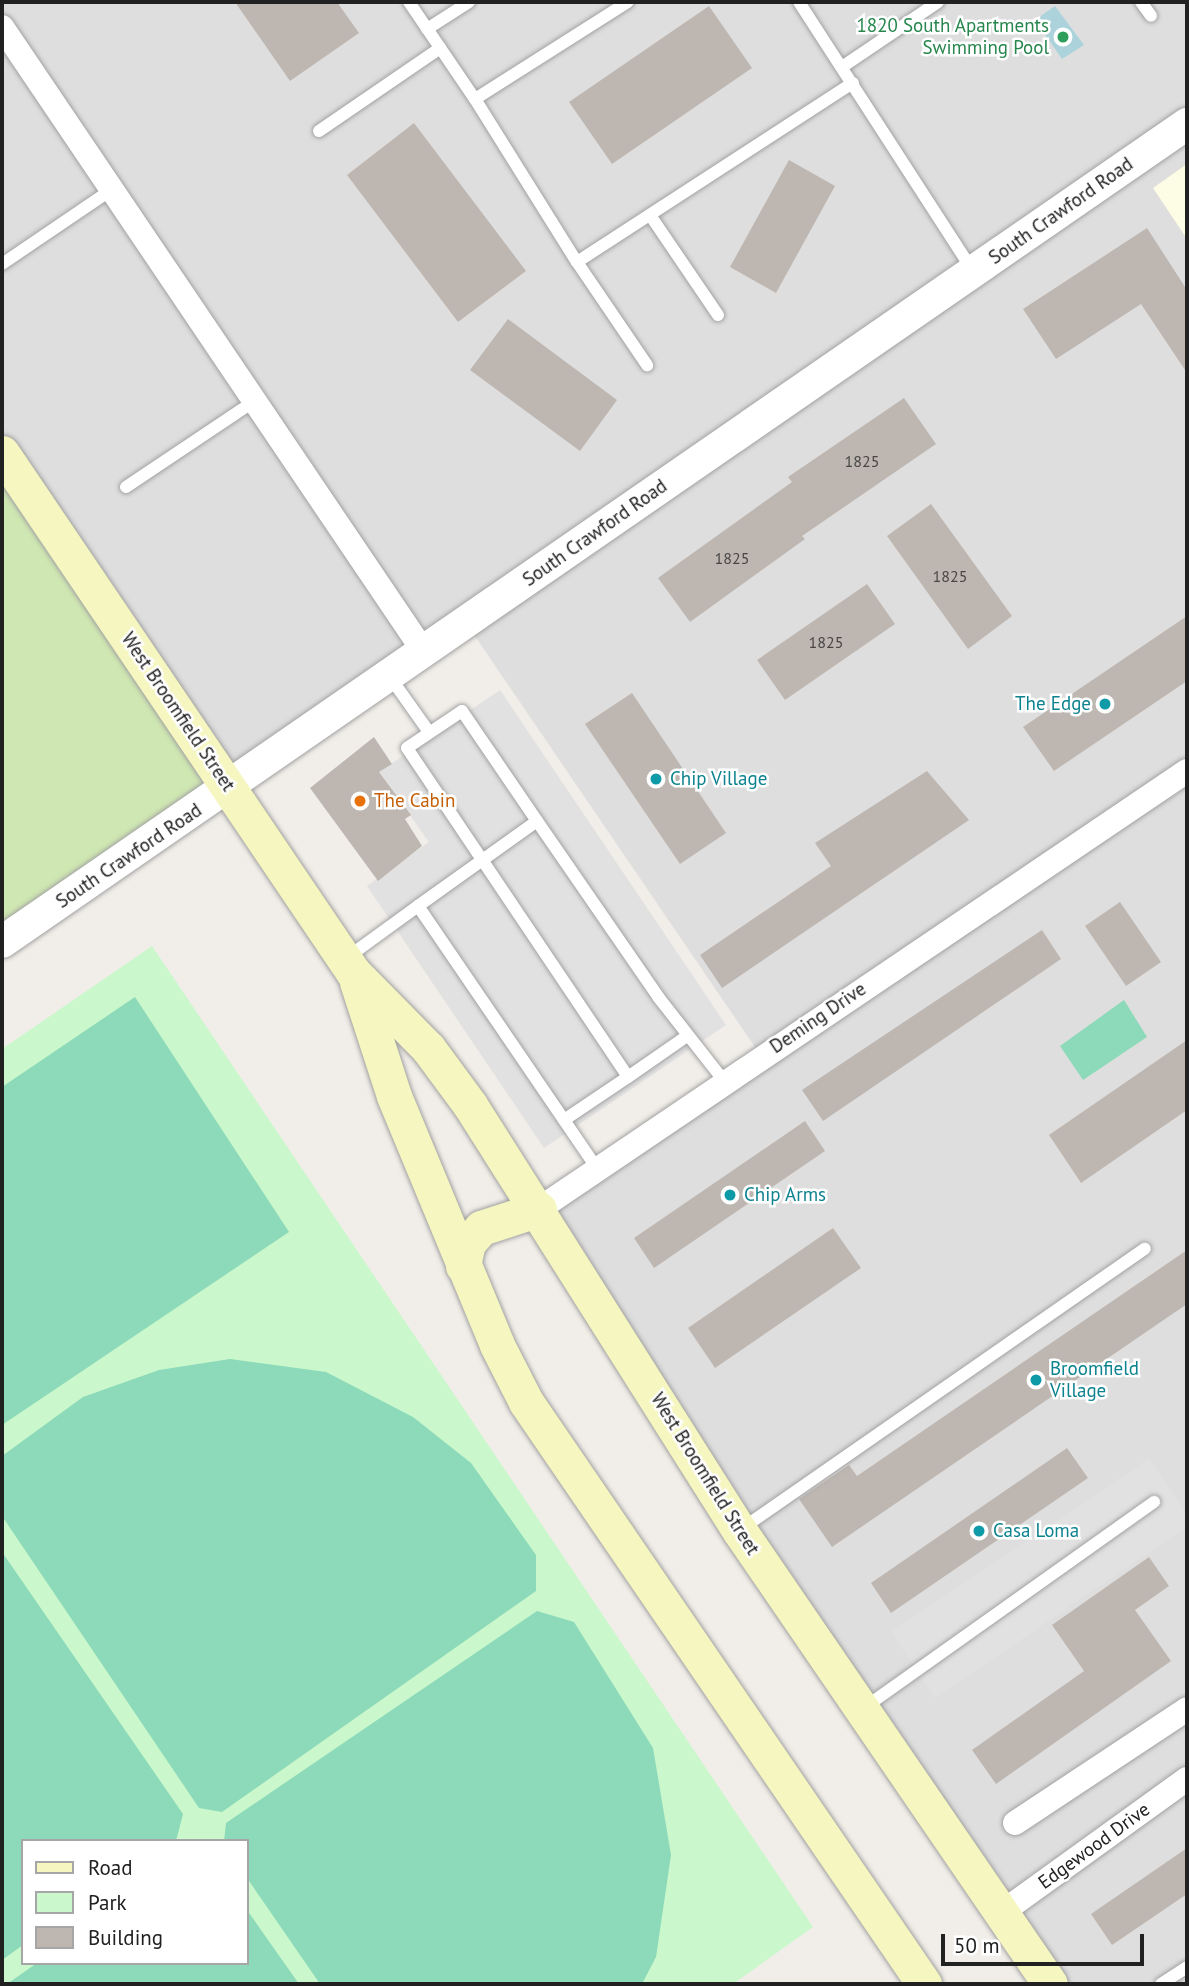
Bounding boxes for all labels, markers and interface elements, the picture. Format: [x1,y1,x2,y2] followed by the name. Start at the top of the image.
[856,15,1049,59] place label: 1820 South Apartments Swimming Pool
[1055,29,1071,45] marker: 1820 South Apartments Swimming Pool
[985,153,1137,269] street label: South Crawford Road
[845,451,879,471] house number: 1825
[519,475,671,591] street label: South Crawford Road
[715,548,749,568] house number: 1825
[933,566,967,586] house number: 1825
[116,628,240,796] street label: West Broomfield Street
[809,632,843,652] house number: 1825
[1015,693,1091,715] place label: The Edge
[1097,696,1113,712] marker: The Edge
[670,768,768,790] place label: Chip Village
[648,771,664,787] marker: Chip Village
[374,790,455,812] place label: The Cabin
[352,793,368,809] marker: The Cabin
[52,799,206,913] street label: South Crawford Road
[766,978,870,1058] street label: Deming Drive
[744,1184,827,1206] place label: Chip Arms
[722,1187,738,1203] marker: Chip Arms
[1050,1358,1139,1402] place label: Broomfield Village
[1028,1372,1044,1388] marker: Broomfield Village
[646,1389,764,1559] street label: West Broomfield Street
[993,1520,1079,1542] place label: Casa Loma
[971,1523,987,1539] marker: Casa Loma
[1034,1798,1154,1894] street label: Edgewood Drive
[21,1839,248,1965] legend
[88,1854,132,1881] text: Road
[88,1889,127,1916] text: Park
[944,1920,1147,1964] scale bar
[88,1924,163,1951] text: Building
[954,1932,1000,1959] text: 50 m

